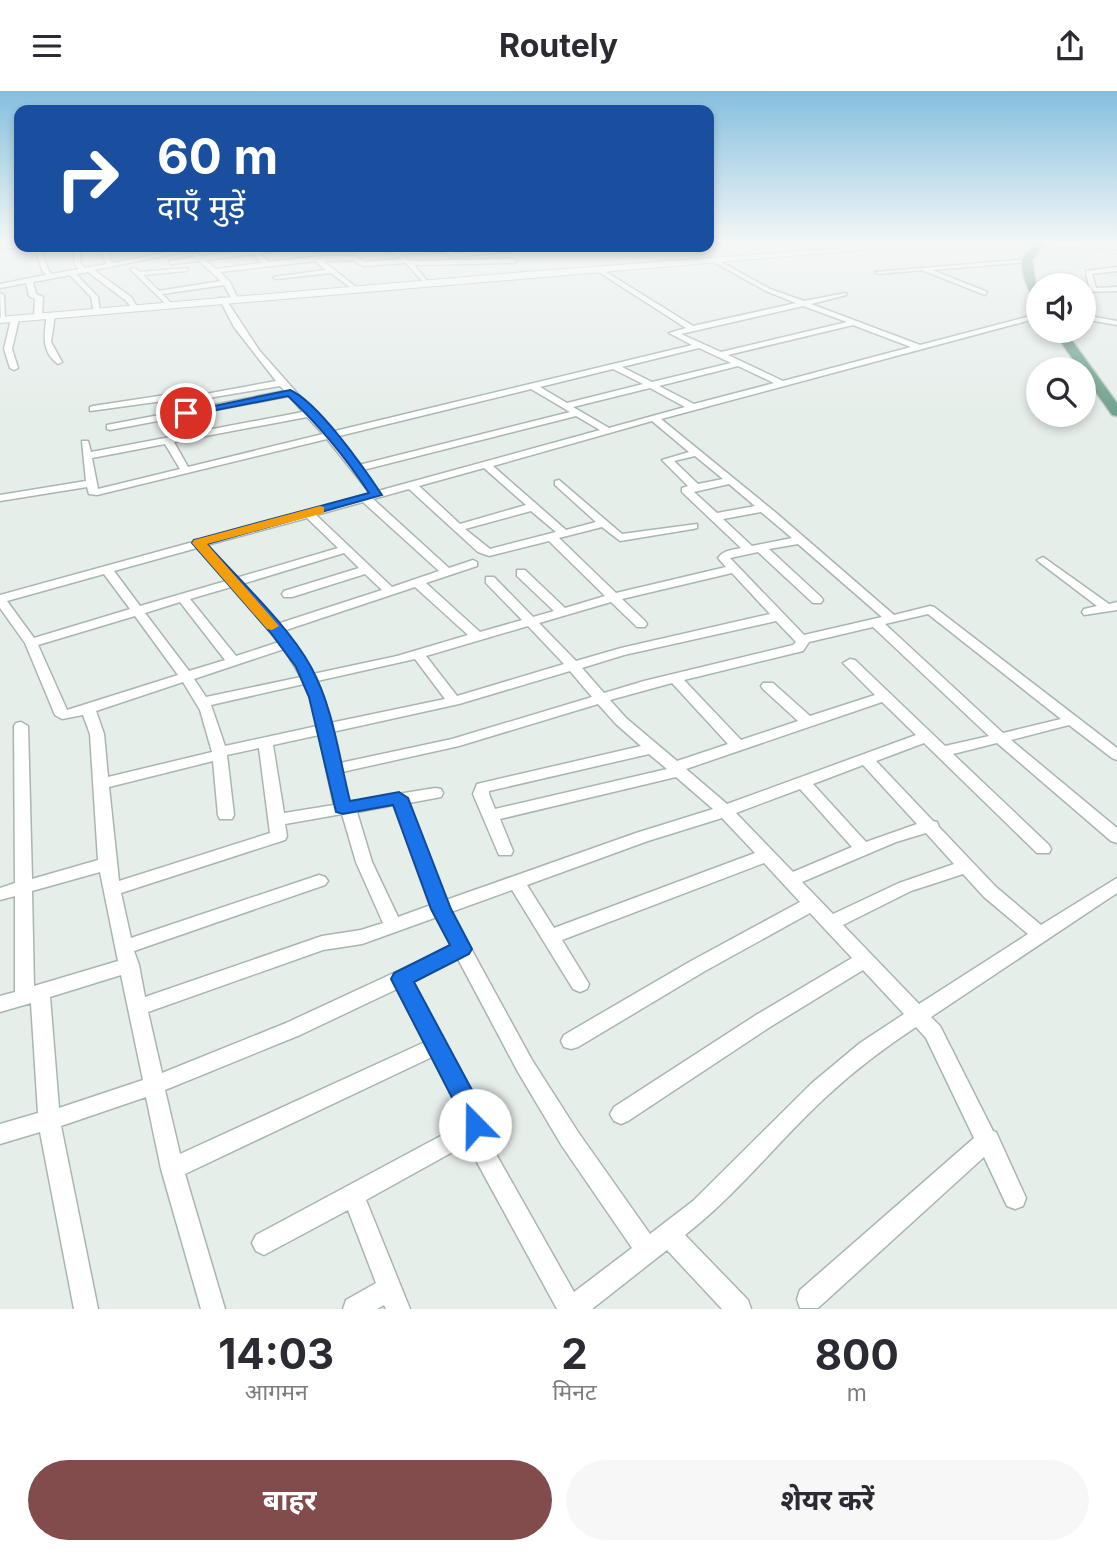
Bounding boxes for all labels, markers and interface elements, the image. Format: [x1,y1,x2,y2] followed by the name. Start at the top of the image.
[499,26,618,65] text: Routely
[28,27,66,65] icon: menu
[1051,27,1089,65] icon: share
[157,127,278,186] text: 60 m
[42,133,133,224] icon: right
[157,187,245,226] text: दाएँ मुड़ें
[1026,273,1096,427] map controls
[1026,273,1096,343] button: sound
[1026,357,1096,427] button: search
[156,383,216,443] pin
[167,394,205,432] icon: arrive
[438,1088,512,1162] position arrow
[218,1328,334,1379] text: 14:03
[561,1328,588,1379] text: 2
[815,1329,899,1380] text: 800
[245,1378,308,1406] text: आगमन
[552,1378,597,1406] text: मिनट
[847,1379,867,1407] text: m
[28,1460,552,1540] button: बाहर
[566,1460,1089,1540] button: शेयर करें

